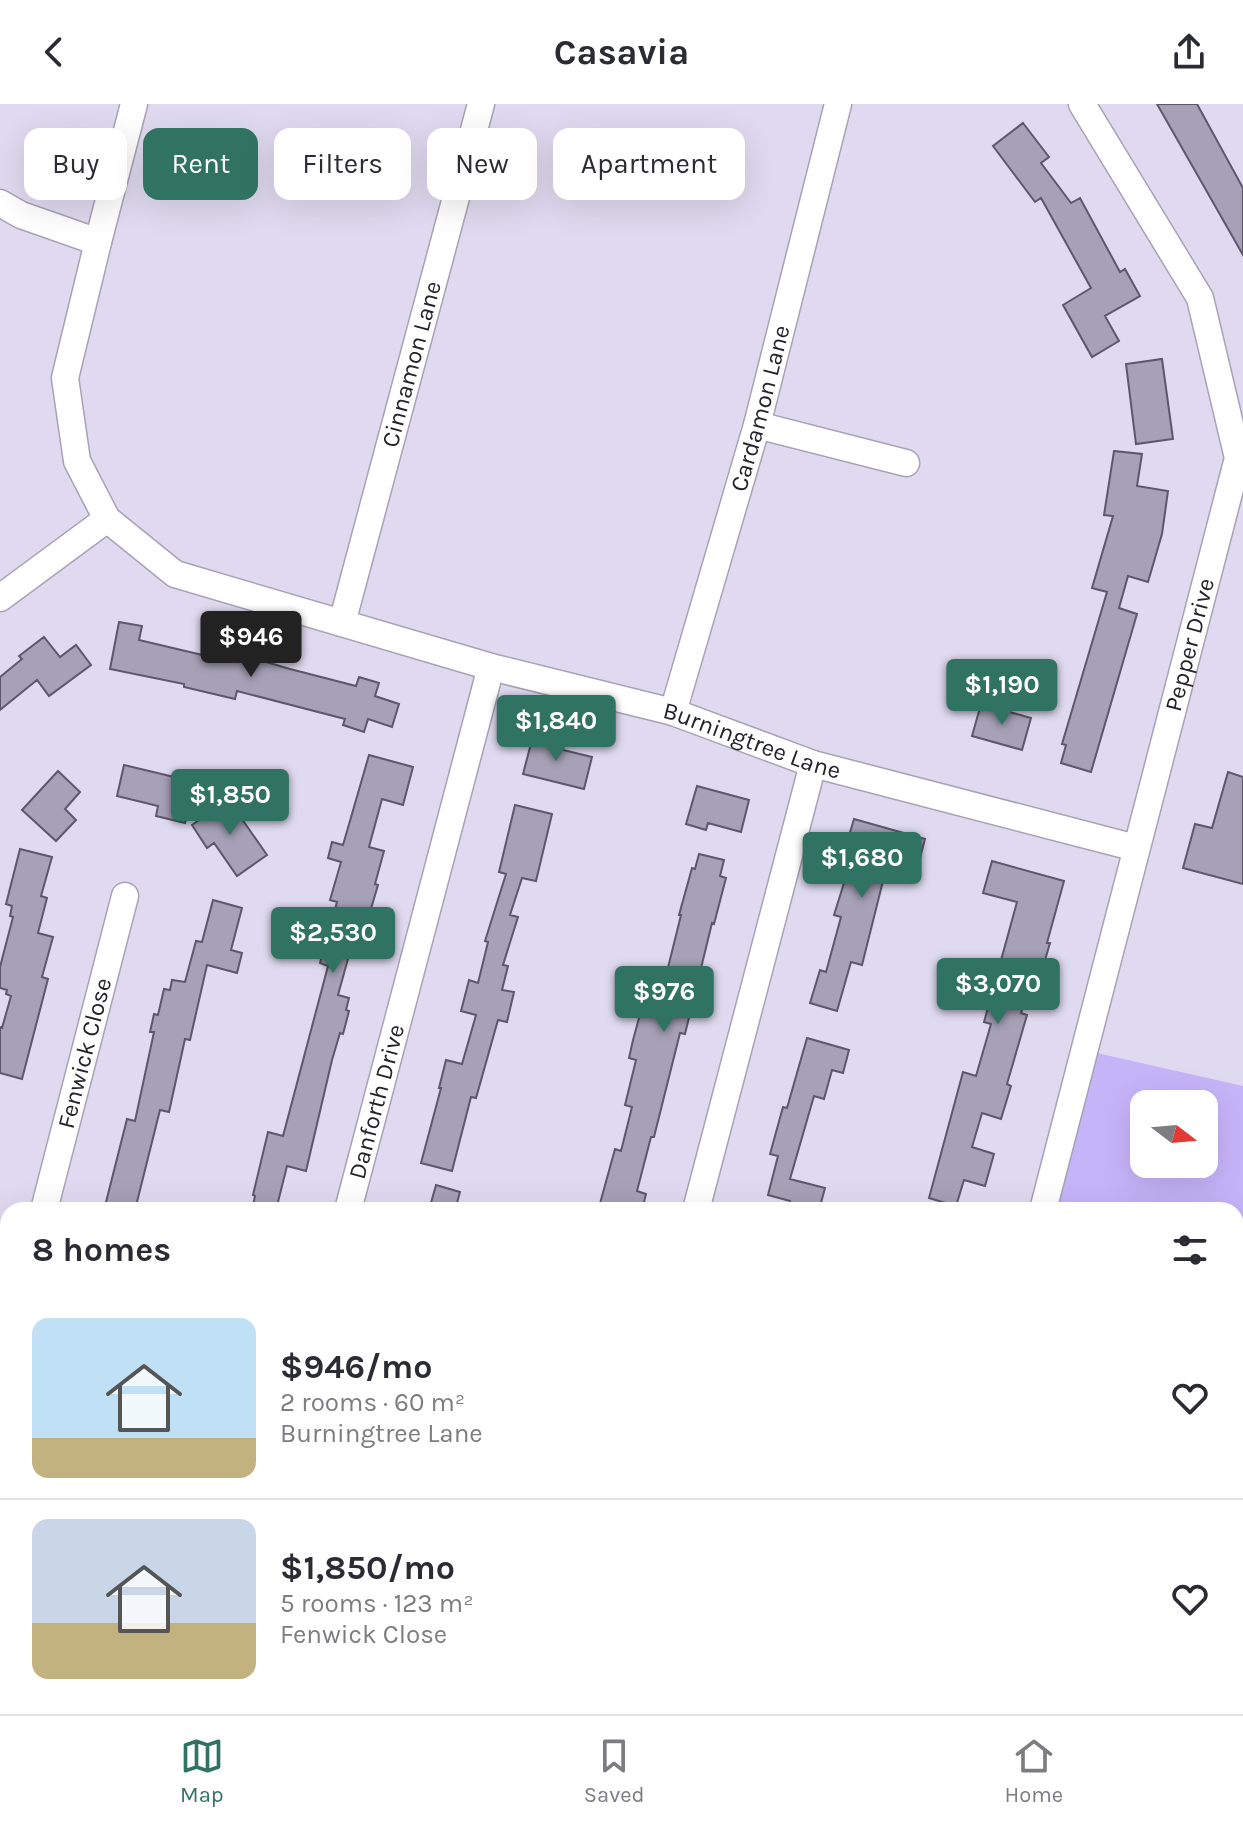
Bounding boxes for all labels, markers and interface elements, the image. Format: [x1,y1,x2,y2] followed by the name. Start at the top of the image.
[32,30,76,74] icon: back
[1167,30,1211,74] icon: share
[554,31,689,73] text: Casavia
[24,128,127,200] chip: Buy
[143,128,258,200] chip: Rent
[274,128,411,200] chip: Filters
[427,128,537,200] chip: New
[553,128,745,200] chip: Apartment
[376,278,447,450] street label: Cinnamon Lane
[724,322,796,495] street label: Cardamon Lane
[1159,575,1220,714] street label: Pepper Drive
[204,611,298,679] pin: $946
[218,621,284,652] text: $946
[937,659,1067,727] pin: $1,190
[964,669,1040,700] text: $1,190
[491,695,621,763] pin: $1,840
[660,696,844,785] street label: Burningtree Lane
[515,705,597,736] text: $1,840
[165,769,295,837] pin: $1,850
[189,779,271,810] text: $1,850
[797,832,927,900] pin: $1,680
[821,842,903,873] text: $1,680
[268,907,398,975] pin: $2,530
[289,917,377,948] text: $2,530
[933,958,1063,1026] pin: $3,070
[617,966,711,1034] pin: $976
[955,968,1041,999] text: $3,070
[52,975,117,1131] street label: Fenwick Close
[633,976,695,1007] text: $976
[343,1021,410,1182] street label: Danforth Drive
[1130,1090,1218,1178] north arrow
[1130,1090,1218,1178] map controls
[1168,1228,1212,1272] icon: filters
[32,1230,171,1270] text: 8 homes
[280,1347,433,1387] text: $946/mo
[96,1350,192,1446] icon: home
[1168,1376,1212,1420] icon: heart
[280,1387,465,1418] text: 2 rooms · 60 m²
[280,1418,483,1449] text: Burningtree Lane
[280,1548,455,1588] text: $1,850/mo
[96,1551,192,1647] icon: home
[1168,1577,1212,1621] icon: heart
[280,1588,474,1619] text: 5 rooms · 123 m²
[280,1619,447,1650] text: Fenwick Close
[180,1734,224,1808] tab: Map
[584,1734,645,1808] tab: Saved
[1004,1734,1063,1808] tab: Home

